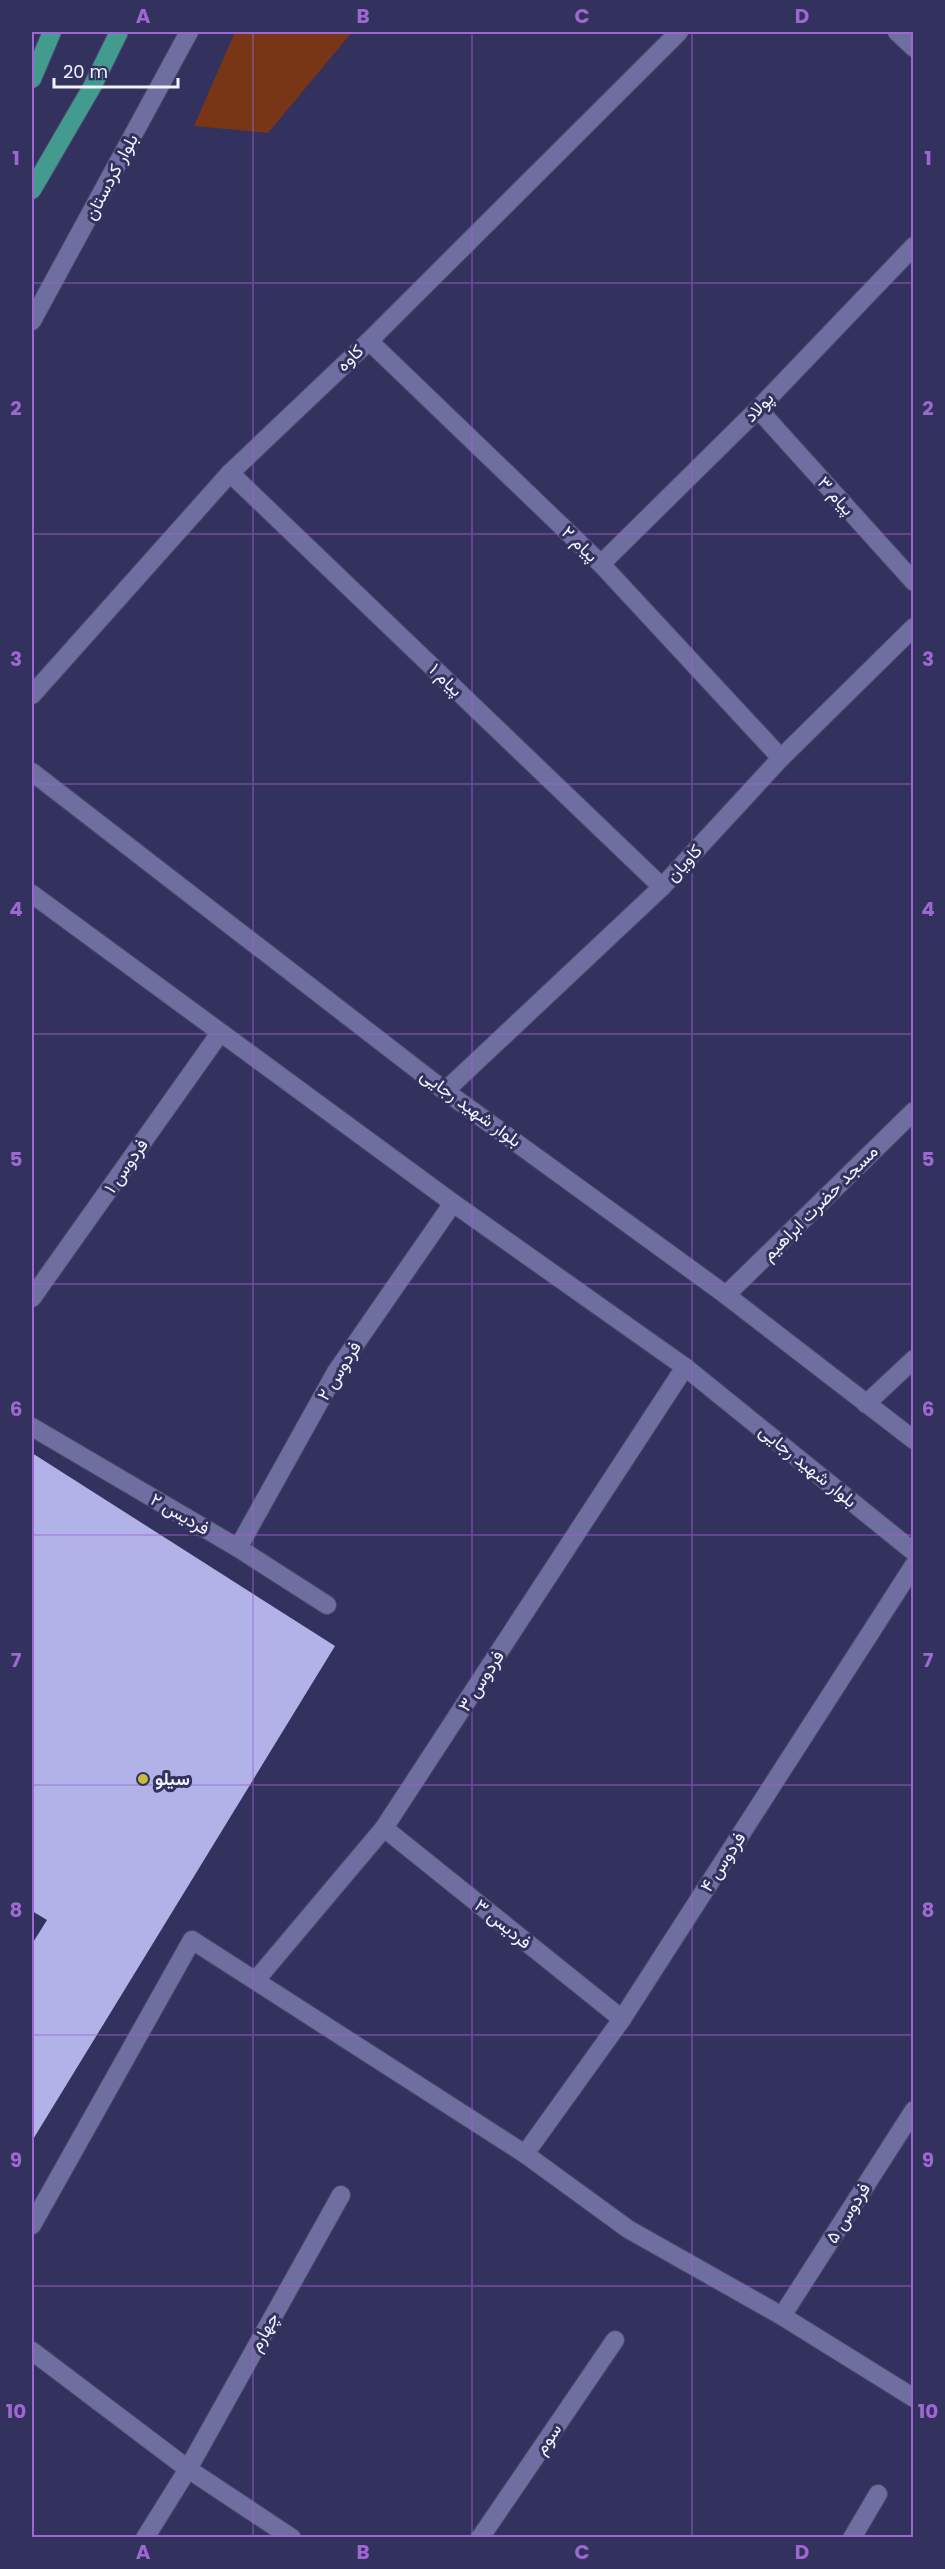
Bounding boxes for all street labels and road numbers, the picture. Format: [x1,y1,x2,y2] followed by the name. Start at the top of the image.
[77,129,144,224] street label: بلوار کردستان
[331,339,369,377] street label: کاوه
[738,386,779,427] street label: پولاد
[812,471,861,521] street label: پیام ۳
[556,520,604,567] street label: پیام ۲
[424,657,469,702] street label: پیام ۱
[660,838,708,887] street label: کاویان
[416,1062,527,1153] street label: بلوار شهید رجایی
[98,1133,154,1198] street label: فردوس ۱
[756,1139,883,1266] street label: مسجد حضرت ابراهیم
[311,1336,367,1405] street label: فردوس ۲
[754,1418,863,1513] street label: بلوار شهید رجایی
[146,1487,214,1541] street label: فردیس ۲
[451,1645,510,1716] street label: فردوس ۳
[694,1827,751,1897] street label: فردوس ۴
[469,1893,537,1954] street label: فردیس ۳
[819,2178,876,2248] street label: فردوس ۵
[243,2308,284,2356] street label: چهارم
[528,2418,567,2459] street label: سوم

